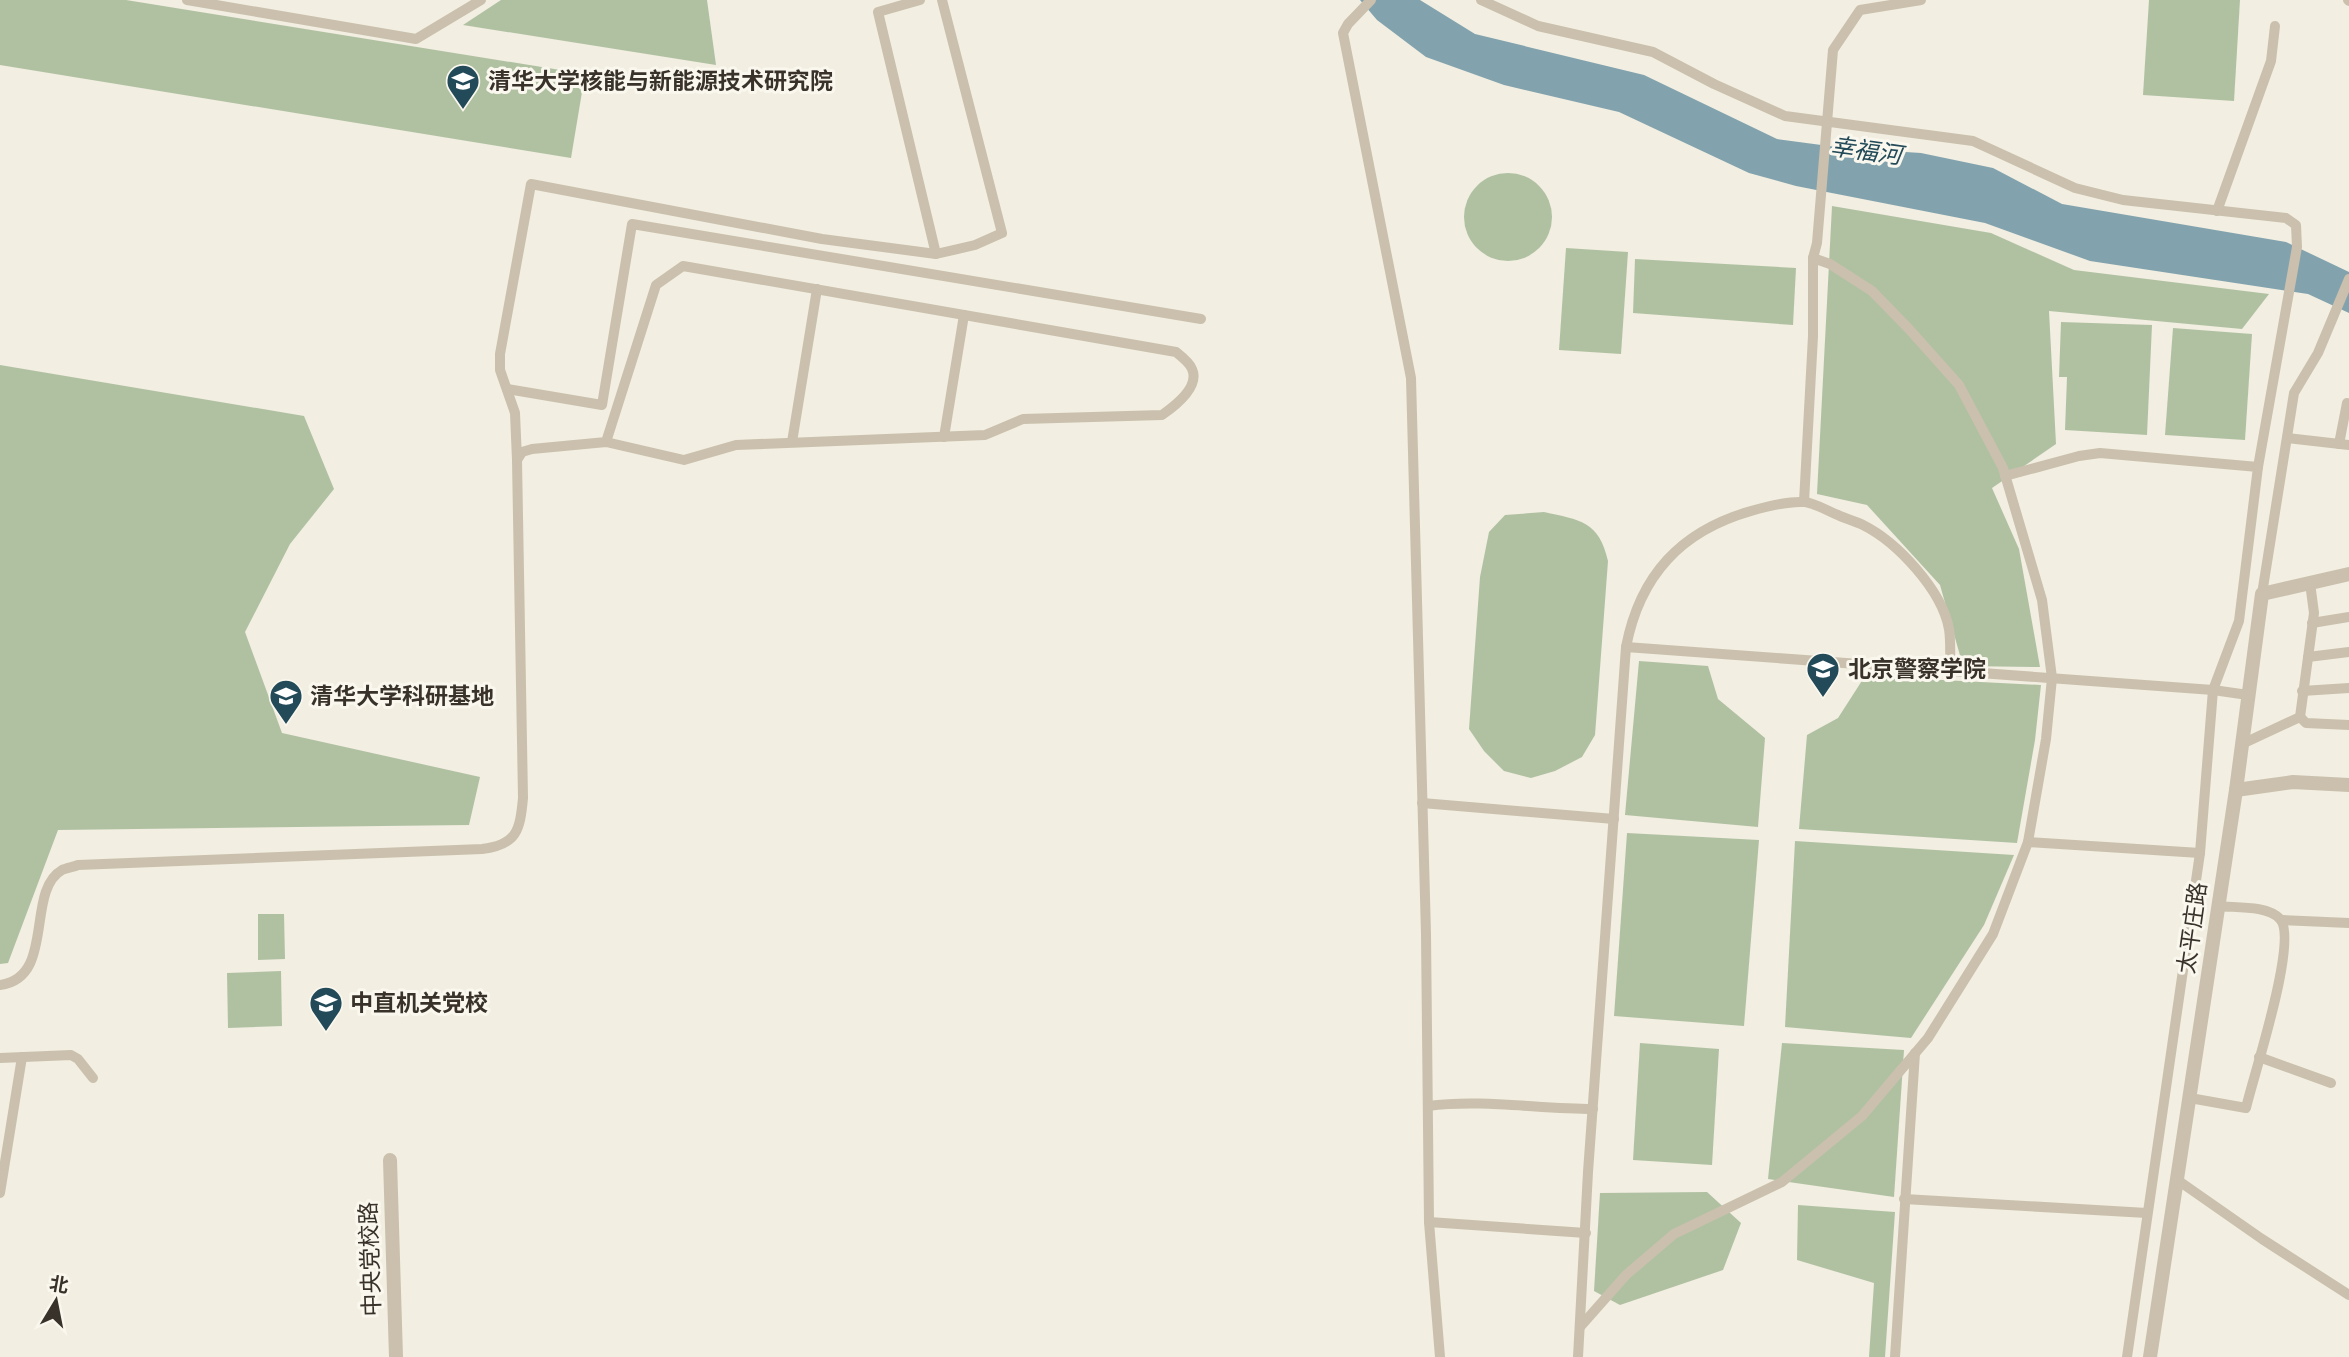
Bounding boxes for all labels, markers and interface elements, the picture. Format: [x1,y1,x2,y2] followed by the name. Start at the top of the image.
[444,62,482,111] school or university icon: 清华大学核能与新能源技术研究院
[488,67,833,95] place label: 清华大学核能与新能源技术研究院
[1828,131,1908,170] water label: 幸福河
[1804,650,1842,699] school or university icon: 北京警察学院
[1848,655,1986,683] place label: 北京警察学院
[267,677,305,726] school or university icon: 清华大学科研基地
[310,682,494,710] place label: 清华大学科研基地
[2172,880,2212,976] street label: 太平庄路
[307,984,345,1033] school or university icon: 中直机关党校
[350,989,488,1017] place label: 中直机关党校
[354,1201,386,1317] street label: 中央党校路
[21,1266,91,1336] north arrow
[48,1272,70,1298] text: 北

